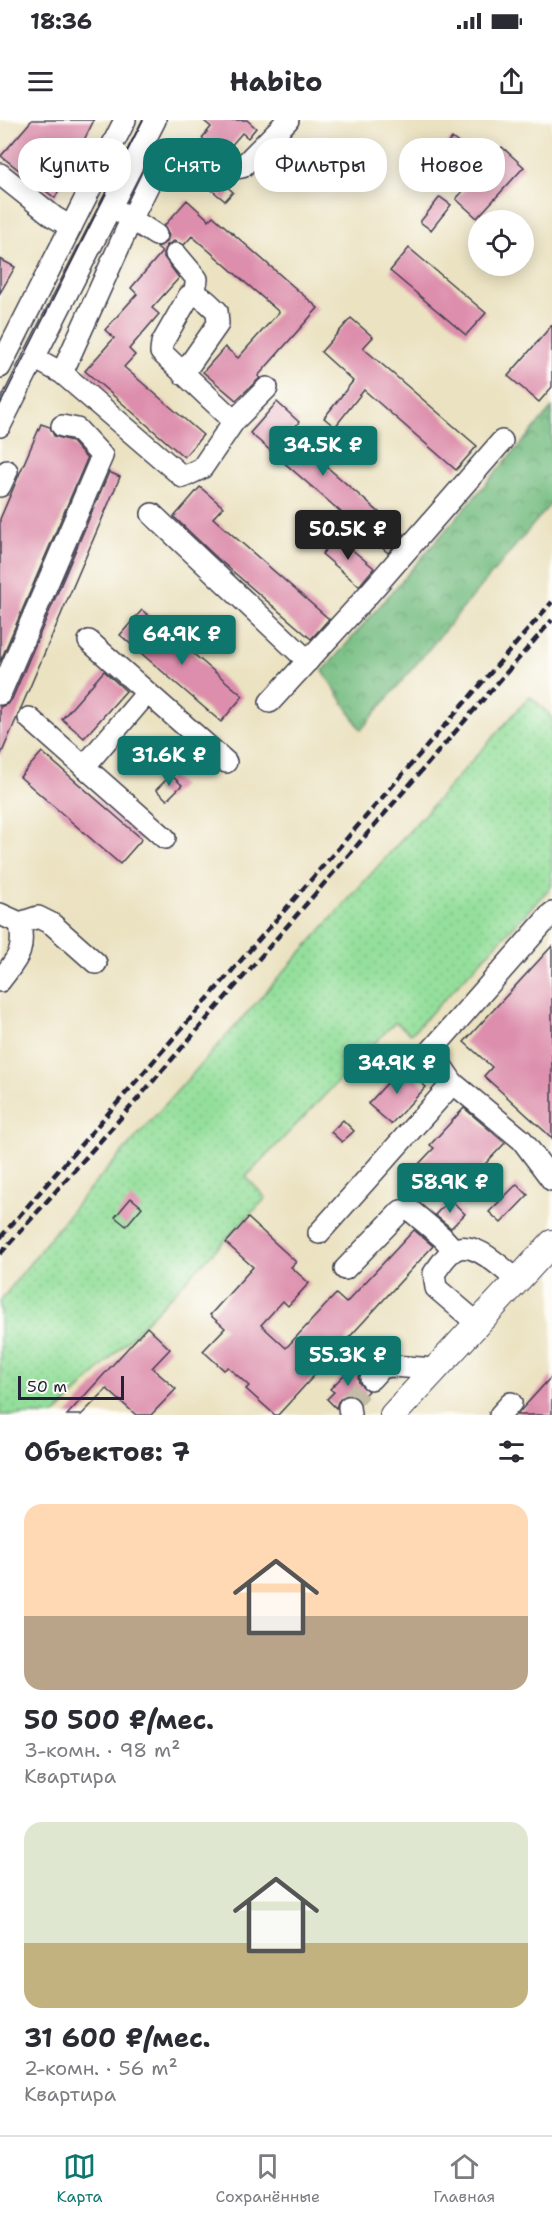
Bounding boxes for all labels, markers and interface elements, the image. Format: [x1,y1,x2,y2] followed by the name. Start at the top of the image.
[30,7,92,36] text: 18:36
[229,63,323,100] text: Habito
[24,65,57,98] icon: menu
[495,65,528,98] icon: share
[18,138,131,192] chip: Купить
[143,138,242,192] chip: Снять
[254,138,387,192] chip: Фильтры
[399,138,505,192] chip: Новое
[468,210,534,276] map controls
[468,210,534,276] button: locate
[268,426,378,477] pin: 34.5K ₽
[283,432,363,458] text: 34.5K ₽
[293,510,403,561] pin: 50.5K ₽
[309,516,387,542] text: 50.5K ₽
[127,615,237,666] pin: 64.9K ₽
[143,621,221,647] text: 64.9K ₽
[114,736,224,787] pin: 31.6K ₽
[131,742,207,768] text: 31.6K ₽
[342,1044,452,1095] pin: 34.9K ₽
[358,1050,436,1076] text: 34.9K ₽
[395,1163,505,1214] pin: 58.9K ₽
[411,1169,489,1195] text: 58.9K ₽
[293,1336,403,1387] pin: 55.3K ₽
[309,1342,387,1368] text: 55.3K ₽
[18,1373,124,1400] scale bar
[27,1376,67,1397] text: 50 m
[24,1434,190,1469] text: Объектов: 7
[495,1435,528,1468] icon: filters
[222,1543,330,1651] icon: home
[24,1702,214,1737] text: 50 500 ₽/мес.
[24,1737,181,1763] text: 3-комн. · 98 m²
[24,1763,116,1789] text: Квартира
[222,1861,330,1969] icon: home
[24,2020,210,2055] text: 31 600 ₽/мес.
[24,2055,178,2081] text: 2-комн. · 56 m²
[24,2081,116,2107] text: Квартира
[57,2150,102,2207] tab: Карта
[216,2150,320,2207] tab: Сохранённые
[433,2150,495,2207] tab: Главная

